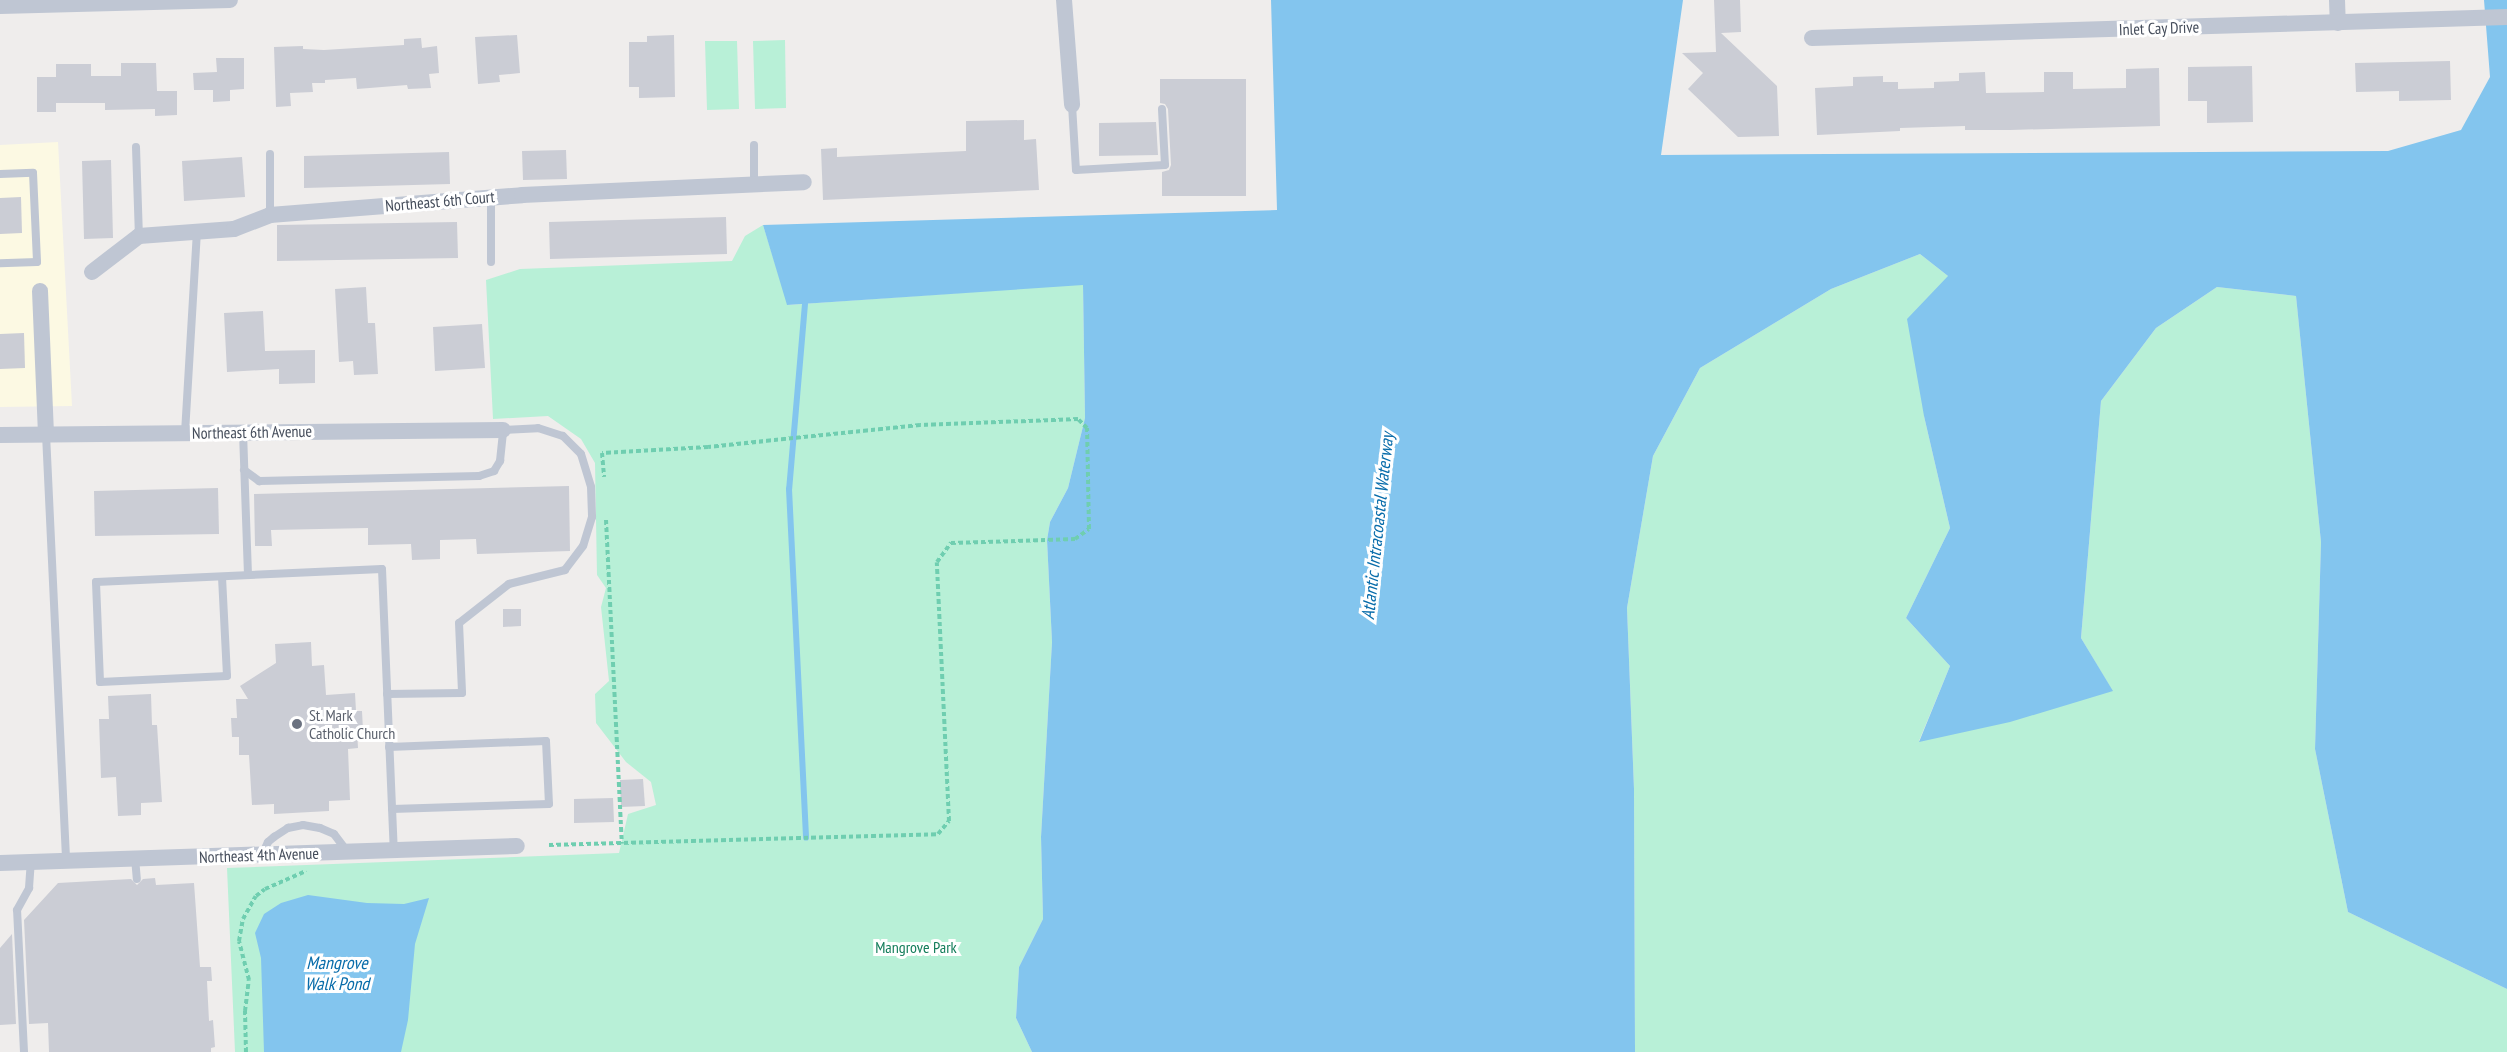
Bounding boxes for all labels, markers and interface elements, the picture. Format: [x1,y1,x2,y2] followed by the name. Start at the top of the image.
[2118,17,2200,39] street label: Inlet Cay Drive
[384,187,496,215] street label: Northeast 6th Court
[192,421,312,443] street label: Northeast 6th Avenue
[1357,431,1399,621] water label: Atlantic Intracoastal Waterway
[309,705,396,743] place label: St. Mark Catholic Church
[290,717,304,731] marker: St. Mark Catholic Church
[198,843,320,867] street label: Northeast 4th Avenue
[875,937,957,957] park label: Mangrove Park
[305,953,369,996] water label: Mangrove Walk Pond

